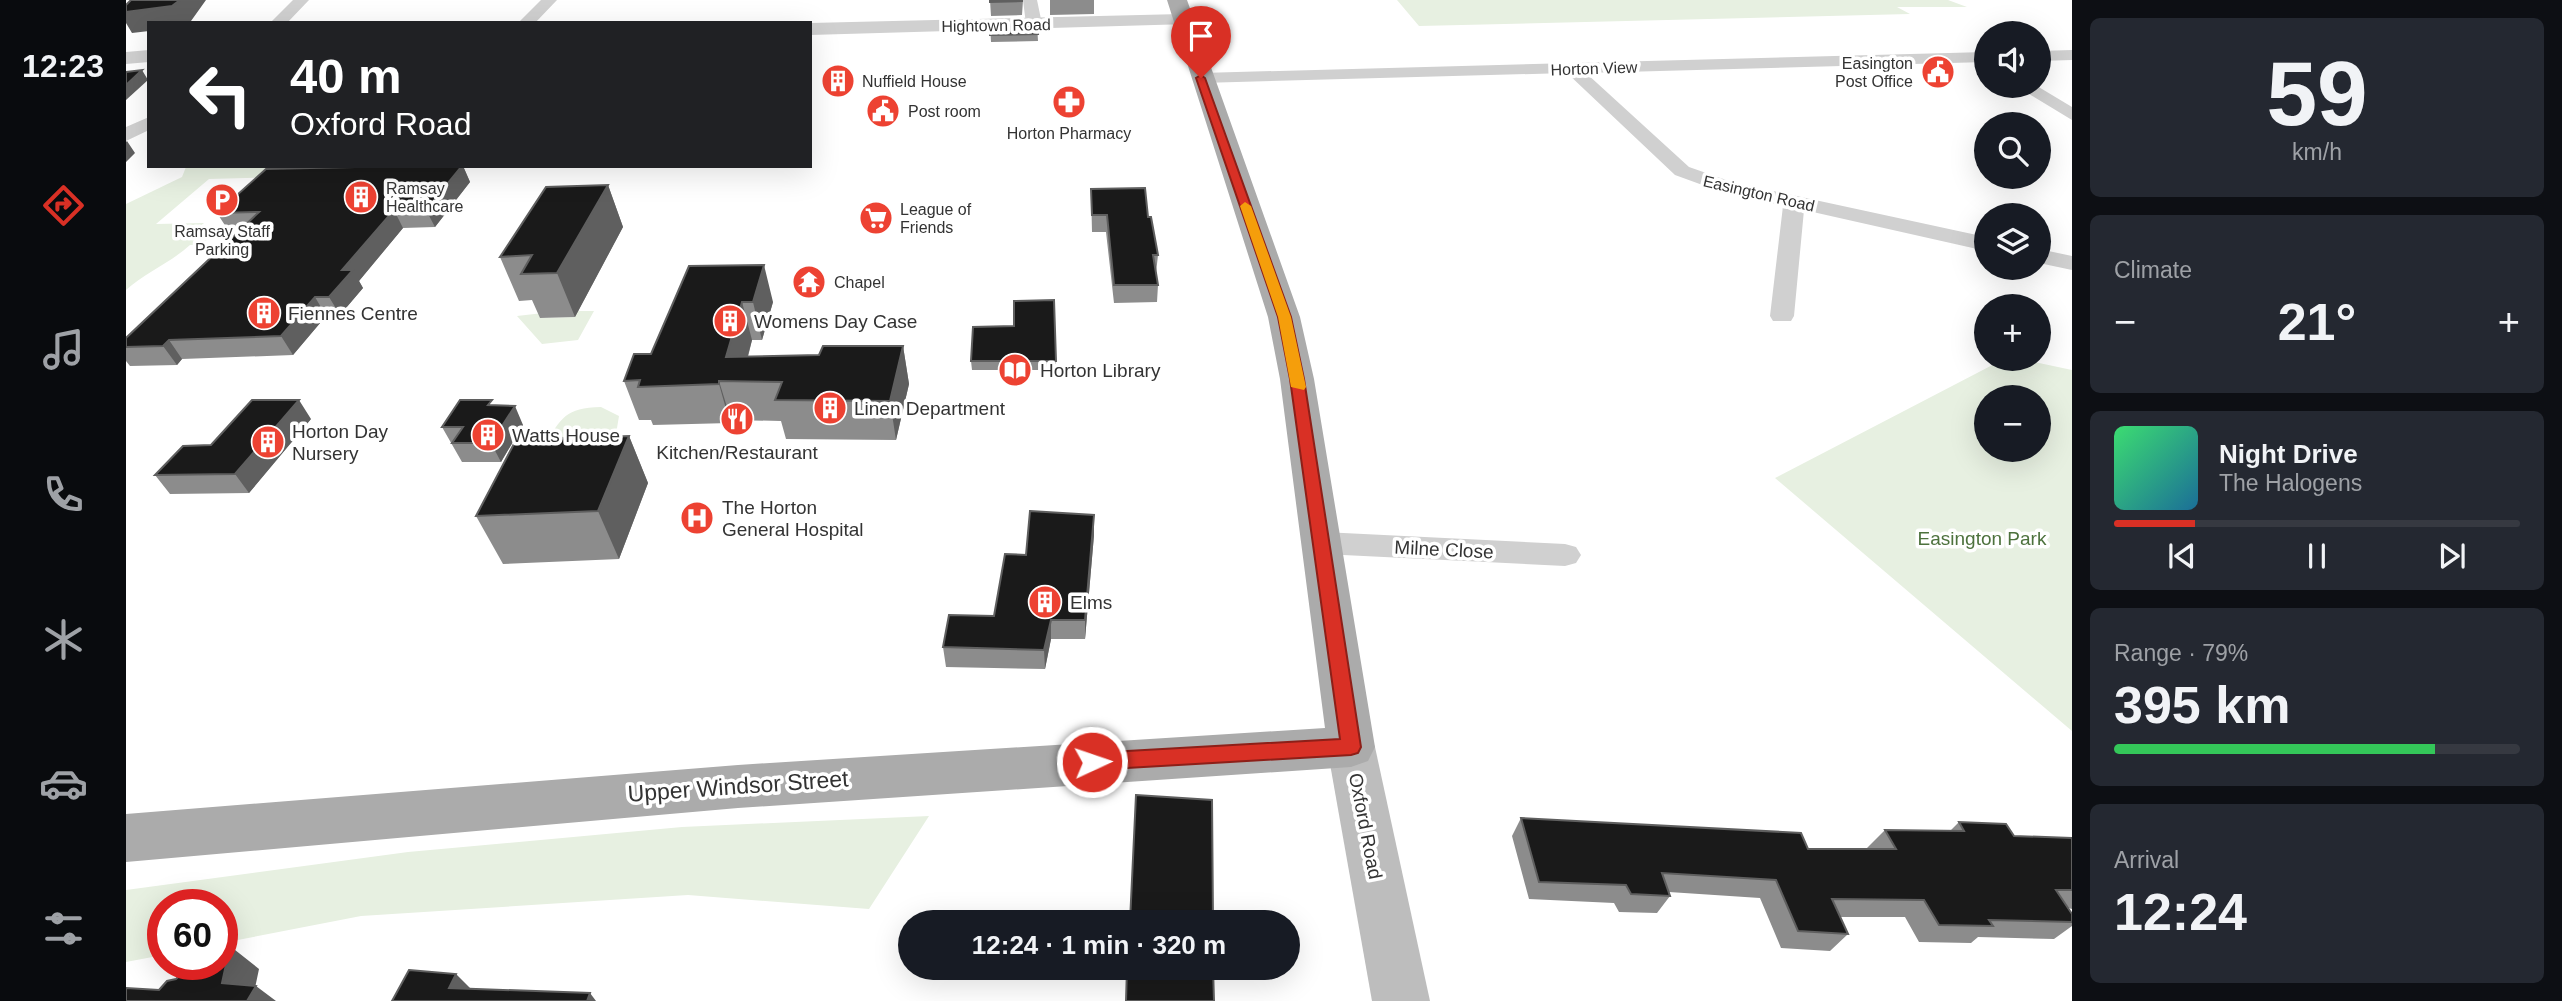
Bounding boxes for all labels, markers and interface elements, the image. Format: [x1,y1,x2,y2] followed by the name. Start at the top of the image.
[1171,6,1231,78] pin
[941,16,1051,35] street label: Hightown Road
[1182,17,1220,55] icon: arrive
[1974,21,2051,462] map controls
[1974,21,2051,98] button: sound
[2266,43,2368,144] text: 59
[22,48,104,84] text: 12:23
[175,49,266,140] icon: left
[290,49,402,103] text: 40 m
[1919,53,1957,91] public building icon: Easington Post Office
[1835,55,1913,90] place label: Easington Post Office
[1550,58,1638,79] street label: Horton View
[819,62,857,100] building icon: Nuffield House
[862,73,967,90] place label: Nuffield House
[1050,83,1088,121] pharmacy icon: Horton Pharmacy
[864,92,902,130] public building icon: Post room
[908,103,981,120] place label: Post room
[290,106,471,142] text: Oxford Road
[1974,112,2051,189] button: search
[1007,125,1131,142] place label: Horton Pharmacy
[2292,139,2342,165] text: km/h
[1702,172,1816,215] street label: Easington Road
[342,178,380,216] building icon: Ramsay Healthcare
[386,180,463,215] place label: Ramsay Healthcare
[39,181,88,230] icon: directions
[203,181,241,219] parking icon: Ramsay Staff Parking
[857,199,895,237] supermarket icon: League of Friends
[900,201,972,236] place label: League of Friends
[1974,203,2051,280] button: layers
[174,223,270,258] place label: Ramsay Staff Parking
[2114,257,2192,283] text: Climate
[790,263,828,301] temple icon: Chapel
[834,274,885,291] place label: Chapel
[2278,293,2356,351] text: 21°
[245,294,283,332] building icon: Fiennes Centre
[1974,294,2051,371] button: +
[2114,301,2136,343] text: −
[2498,301,2520,343] text: +
[711,302,749,340] building icon: Womens Day Case
[288,303,418,324] place label: Fiennes Centre
[754,311,917,332] place label: Womens Day Case
[39,325,88,374] icon: music
[996,351,1034,389] library icon: Horton Library
[1040,360,1161,381] place label: Horton Library
[1974,385,2051,462] button: −
[811,389,849,427] building icon: Linen Department
[854,398,1006,419] place label: Linen Department
[718,400,756,438] restaurant icon: Kitchen/Restaurant
[469,416,507,454] building icon: Watts House
[292,421,389,464] place label: Horton Day Nursery
[249,423,287,461] building icon: Horton Day Nursery
[512,425,620,446] place label: Watts House
[2219,439,2358,469] text: Night Drive
[656,442,819,463] place label: Kitchen/Restaurant
[39,470,88,519] icon: phone
[2219,470,2362,496] text: The Halogens
[722,497,864,540] place label: The Horton General Hospital
[678,499,716,537] hospital icon: The Horton General Hospital
[1918,528,2047,549] park label: Easington Park
[1394,536,1494,563] street label: Milne Close
[2163,537,2201,575] icon: previous
[2298,537,2336,575] icon: pause
[2433,537,2471,575] icon: next
[1026,583,1064,621] building icon: Elms
[1070,592,1112,613] place label: Elms
[39,615,88,664] icon: climate
[2114,640,2248,666] text: Range · 79%
[2114,676,2290,734] text: 395 km
[1055,725,1129,799] position arrow
[39,759,88,808] icon: car
[627,765,850,807] street label: Upper Windsor Street
[1345,771,1386,881] street label: Oxford Road
[2114,847,2179,873] text: Arrival
[2114,883,2247,941] text: 12:24
[147,889,238,980] speed limit sign: 60
[39,904,88,953] icon: filters
[972,930,1226,960] text: 12:24 · 1 min · 320 m

